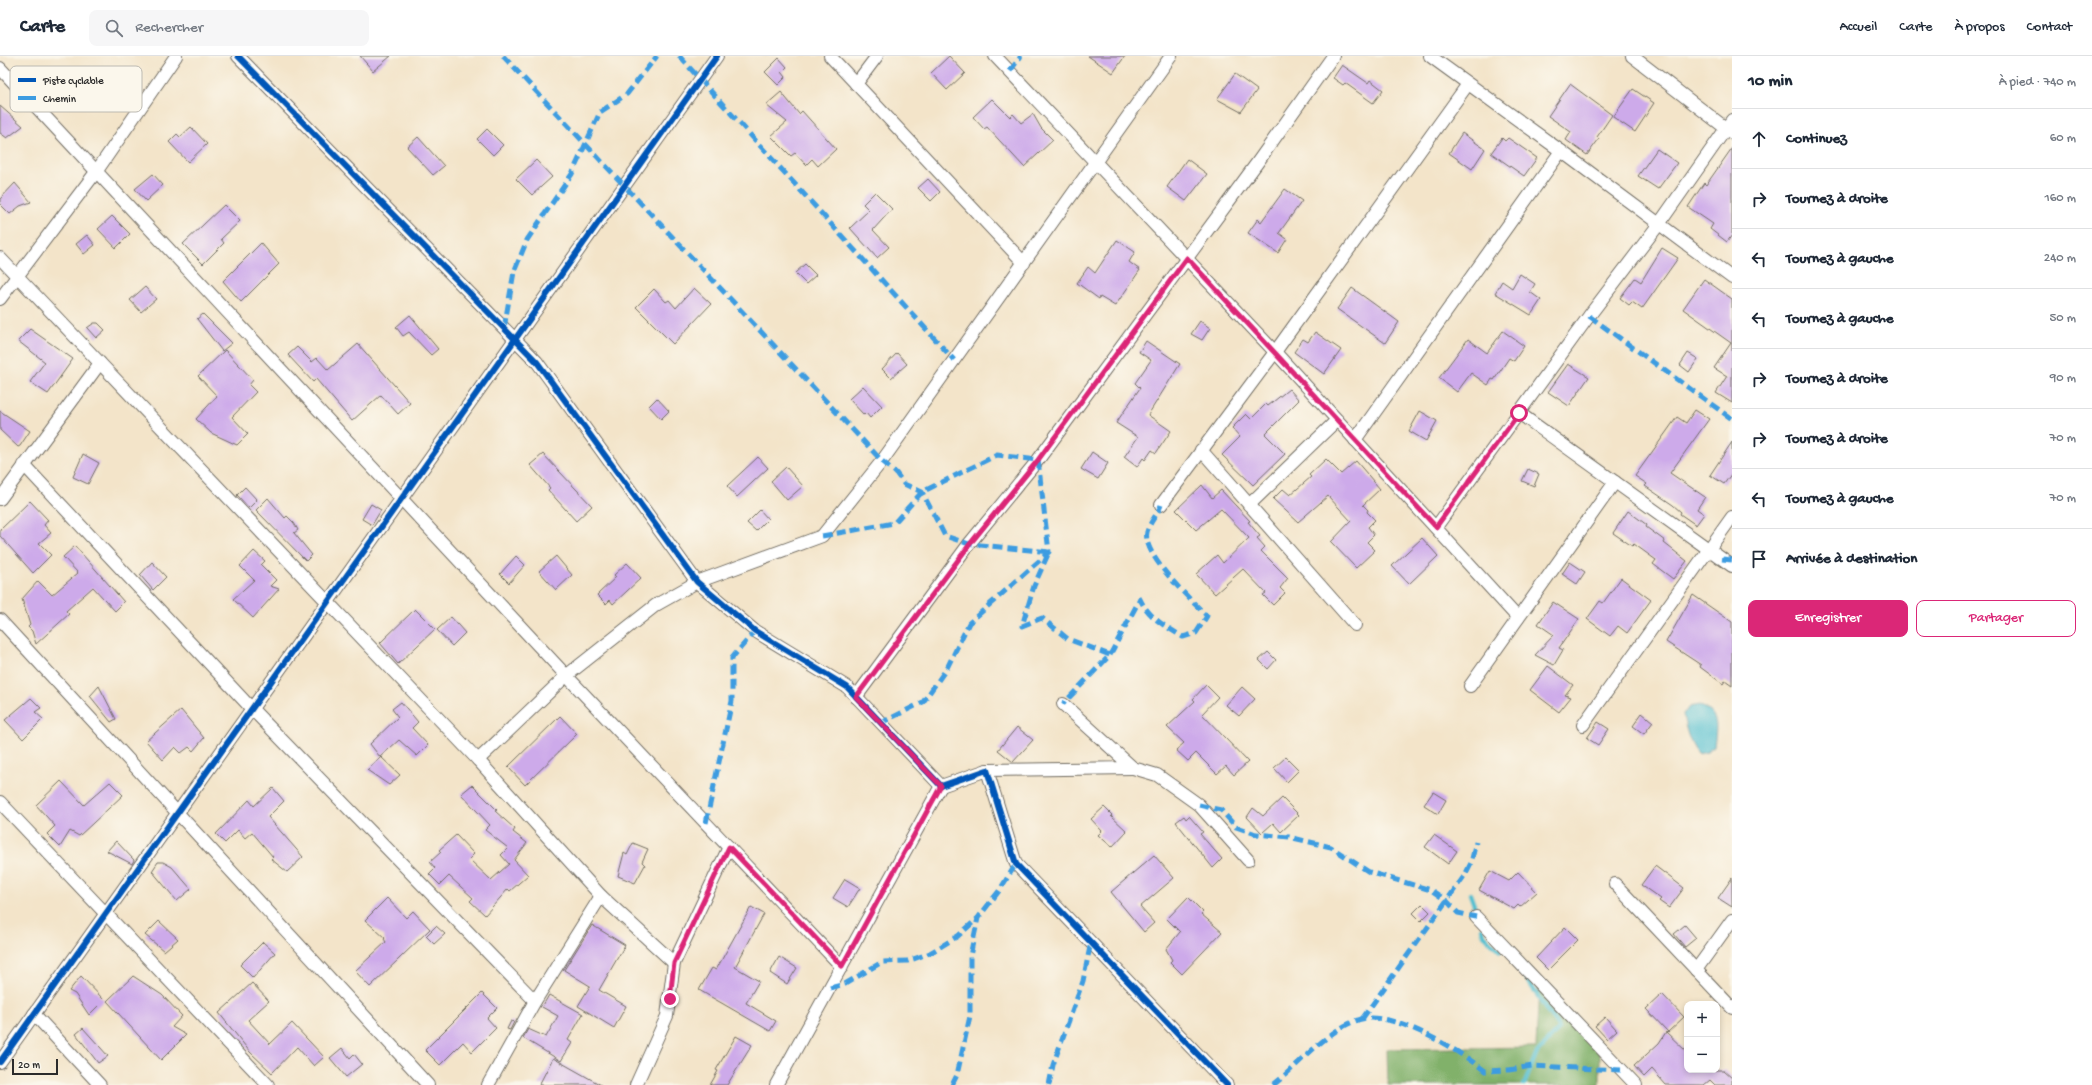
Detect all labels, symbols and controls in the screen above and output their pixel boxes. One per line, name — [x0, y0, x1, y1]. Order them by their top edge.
search box — [89, 10, 369, 46]
text: Carte — [20, 16, 65, 39]
icon: search — [103, 17, 125, 39]
text: Rechercher — [135, 19, 203, 37]
text: Accueil — [1840, 19, 1877, 36]
text: Carte — [1899, 19, 1933, 36]
text: À propos — [1955, 19, 2005, 36]
text: Contact — [2027, 19, 2072, 36]
legend — [10, 66, 142, 112]
text: 10 min — [1748, 72, 1792, 92]
text: À pied · 740 m — [1999, 75, 2076, 90]
text: Piste cyclable — [42, 76, 104, 88]
text: Chemin — [43, 94, 77, 106]
icon: ahead — [1748, 128, 1770, 150]
text: Continuez — [1786, 130, 1847, 148]
text: 60 m — [2050, 131, 2076, 146]
icon: right — [1748, 188, 1770, 210]
text: Tournez à droite — [1786, 190, 1888, 208]
text: 160 m — [2044, 191, 2076, 206]
icon: left — [1748, 248, 1770, 270]
text: Tournez à gauche — [1786, 250, 1894, 268]
text: 240 m — [2044, 251, 2076, 266]
icon: left — [1748, 308, 1770, 330]
text: Tournez à gauche — [1786, 310, 1894, 328]
text: 50 m — [2049, 311, 2076, 326]
icon: right — [1748, 368, 1770, 390]
text: Tournez à droite — [1786, 370, 1888, 388]
text: 90 m — [2050, 371, 2076, 386]
route start — [1510, 404, 1528, 422]
icon: right — [1748, 428, 1770, 450]
text: Tournez à droite — [1786, 430, 1888, 448]
text: 70 m — [2050, 431, 2076, 446]
icon: left — [1748, 488, 1770, 510]
text: Tournez à gauche — [1786, 490, 1894, 508]
text: 70 m — [2050, 491, 2076, 506]
icon: arrive — [1748, 548, 1770, 570]
text: Arrivée à destination — [1786, 550, 1917, 568]
button: Enregistrer — [1748, 600, 1908, 637]
button: Partager — [1916, 600, 2076, 637]
route end — [661, 990, 679, 1008]
map controls — [1684, 1001, 1720, 1073]
button: + — [1684, 1001, 1720, 1037]
button: − — [1684, 1037, 1720, 1073]
scale bar — [12, 1057, 58, 1076]
text: 20 m — [18, 1060, 40, 1072]

